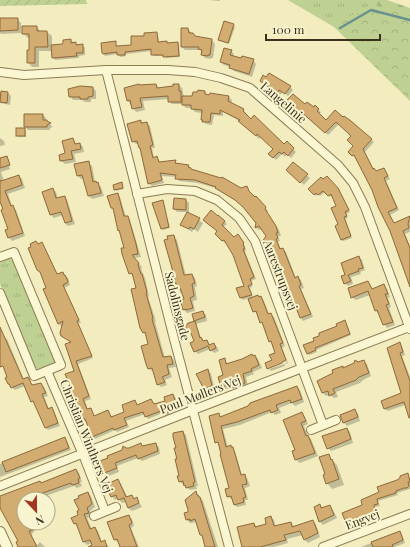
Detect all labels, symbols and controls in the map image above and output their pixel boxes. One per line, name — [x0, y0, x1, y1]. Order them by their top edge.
scale bar — [266, 16, 380, 42]
text: 100 m — [272, 21, 305, 37]
street label: Langelinie — [258, 78, 310, 126]
street label: Aarestrupsvej — [260, 237, 302, 312]
street label: Sadolinsgade — [162, 270, 194, 342]
street label: Poul Møllers Vej — [157, 371, 243, 417]
street label: Christian Winthers Vej — [57, 377, 117, 495]
north arrow — [16, 491, 56, 531]
street label: Engvej — [343, 505, 381, 533]
text: N — [33, 512, 46, 529]

